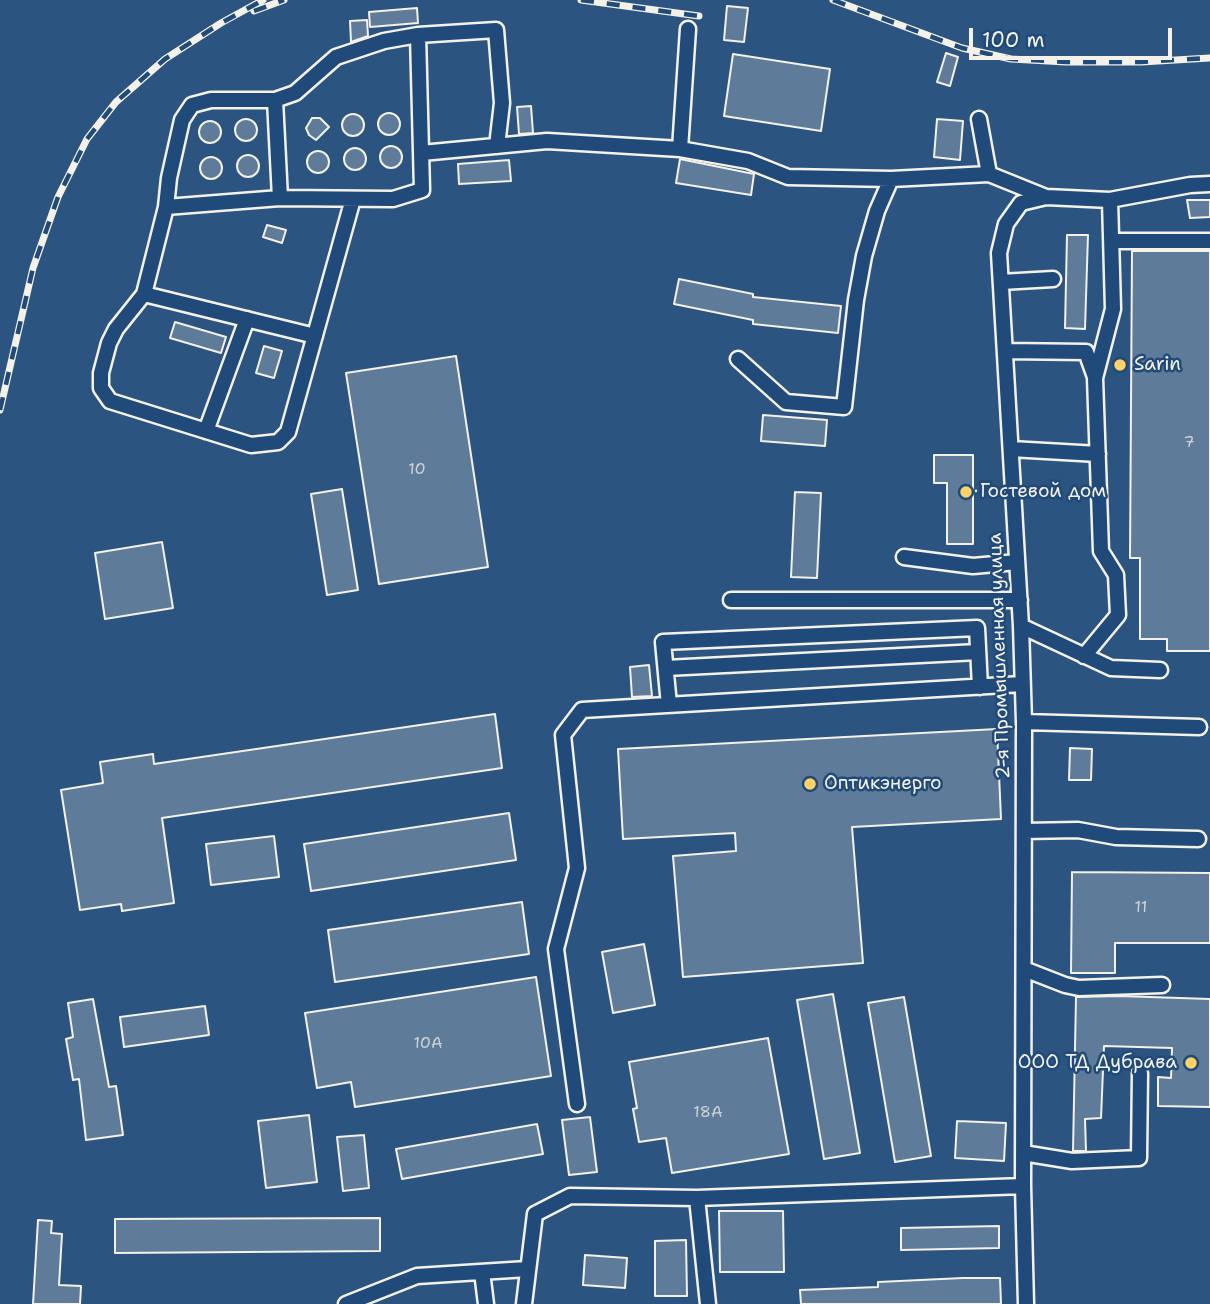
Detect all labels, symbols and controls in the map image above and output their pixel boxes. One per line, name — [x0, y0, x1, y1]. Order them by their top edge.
scale bar — [972, 14, 1175, 58]
text: 100 m — [982, 26, 1045, 54]
place label: Sarin — [1134, 354, 1181, 376]
marker: Sarin — [1112, 357, 1128, 373]
house number: 7 — [1183, 433, 1195, 453]
house number: 10 — [408, 460, 426, 480]
place label: Гостевой дом — [980, 481, 1106, 503]
marker: Гостевой дом — [958, 484, 974, 500]
street label: 2-я Промышленная улица — [984, 532, 1016, 780]
place label: Оптикэнерго — [824, 773, 942, 795]
marker: Оптикэнерго — [802, 776, 818, 792]
house number: 11 — [1135, 898, 1147, 918]
house number: 10А — [413, 1034, 443, 1054]
place label: ООО ТД Дубрава — [1018, 1052, 1177, 1074]
marker: ООО ТД Дубрава — [1183, 1055, 1199, 1071]
house number: 18А — [693, 1103, 723, 1123]

